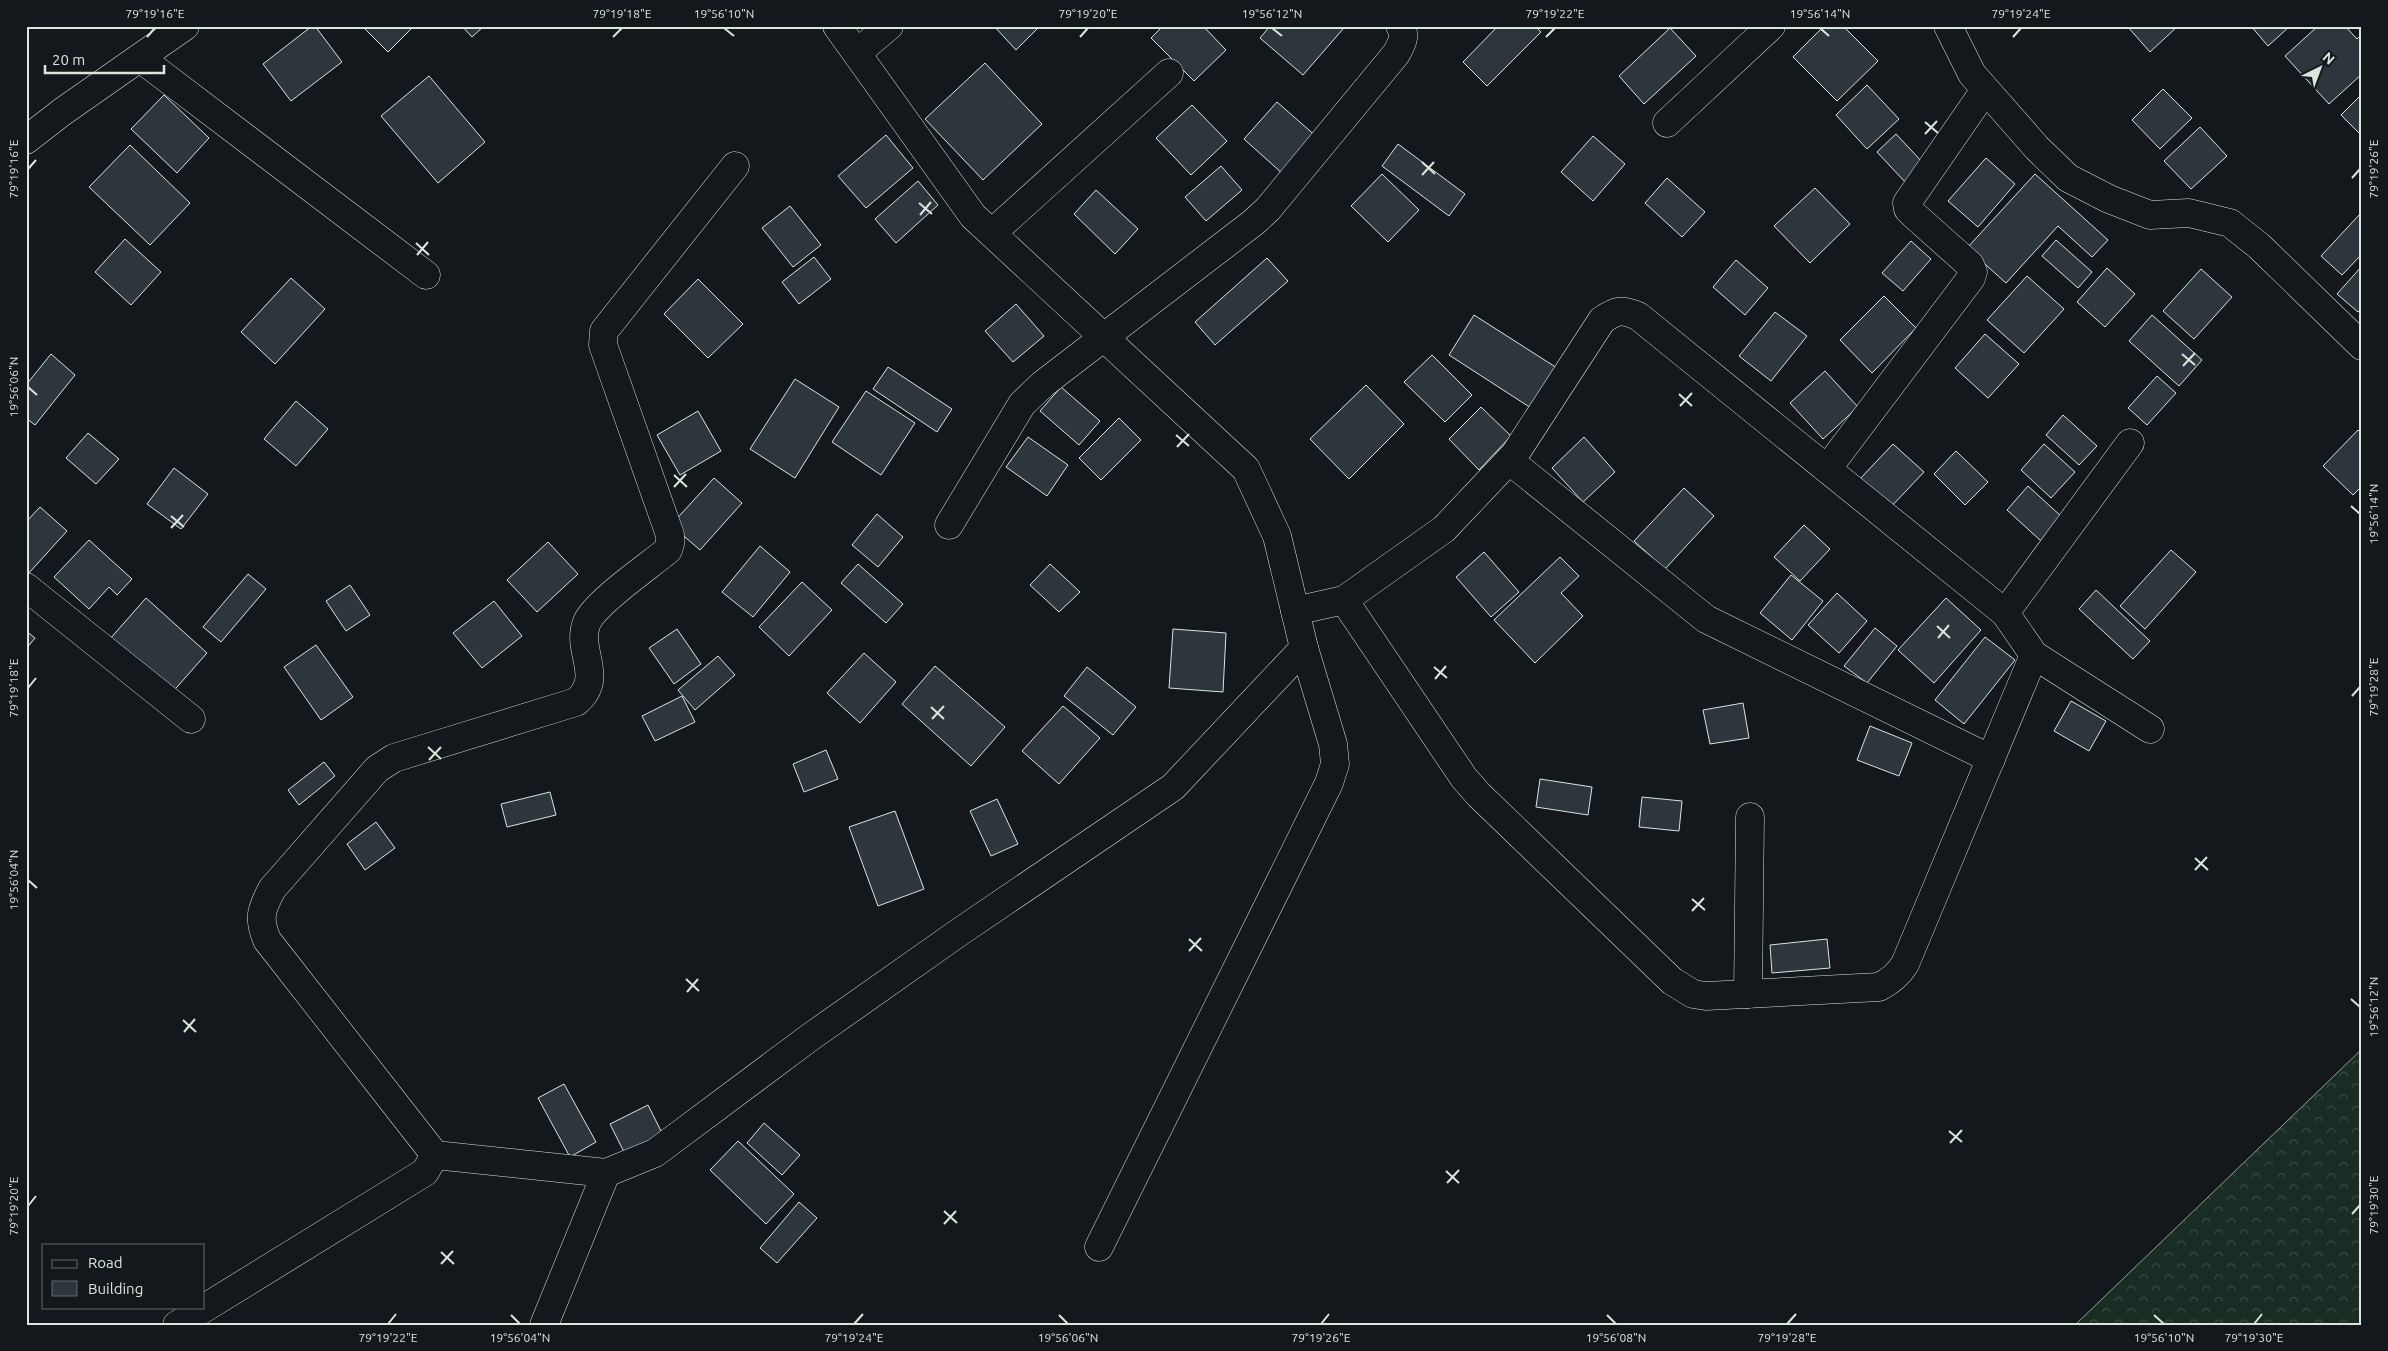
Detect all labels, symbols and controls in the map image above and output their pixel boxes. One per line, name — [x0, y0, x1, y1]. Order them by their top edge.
text: 79°19'16"E — [126, 7, 185, 20]
text: 79°19'18"E — [593, 7, 652, 20]
text: 19°56'10"N — [694, 7, 754, 20]
text: 79°19'20"E — [1059, 7, 1118, 20]
text: 19°56'12"N — [1242, 7, 1302, 20]
text: 79°19'22"E — [1526, 7, 1585, 20]
text: 19°56'14"N — [1790, 7, 1850, 20]
text: 79°19'24"E — [1992, 7, 2051, 20]
scale bar — [45, 42, 164, 74]
north arrow — [2296, 42, 2346, 92]
text: N — [2319, 49, 2338, 68]
text: 20 m — [52, 51, 85, 68]
text: 79°19'16"E — [7, 139, 20, 198]
text: 79°19'26"E — [2367, 139, 2380, 198]
text: 19°56'06"N — [7, 357, 20, 417]
text: 19°56'14"N — [2367, 484, 2380, 544]
text: 79°19'28"E — [2367, 657, 2380, 716]
text: 79°19'18"E — [7, 658, 20, 717]
text: 19°56'04"N — [7, 850, 20, 910]
text: 19°56'12"N — [2367, 977, 2380, 1037]
text: 79°19'30"E — [2367, 1175, 2380, 1234]
text: 79°19'20"E — [7, 1176, 20, 1235]
legend — [42, 1244, 205, 1308]
text: Road — [88, 1254, 123, 1271]
text: Building — [88, 1280, 143, 1297]
text: 79°19'22"E — [359, 1331, 418, 1344]
text: 19°56'04"N — [490, 1331, 550, 1344]
text: 79°19'24"E — [825, 1331, 884, 1344]
text: 19°56'06"N — [1038, 1331, 1098, 1344]
text: 79°19'26"E — [1292, 1331, 1351, 1344]
text: 19°56'08"N — [1586, 1331, 1646, 1344]
text: 79°19'28"E — [1758, 1331, 1817, 1344]
text: 19°56'10"N — [2134, 1331, 2194, 1344]
text: 79°19'30"E — [2225, 1331, 2284, 1344]

